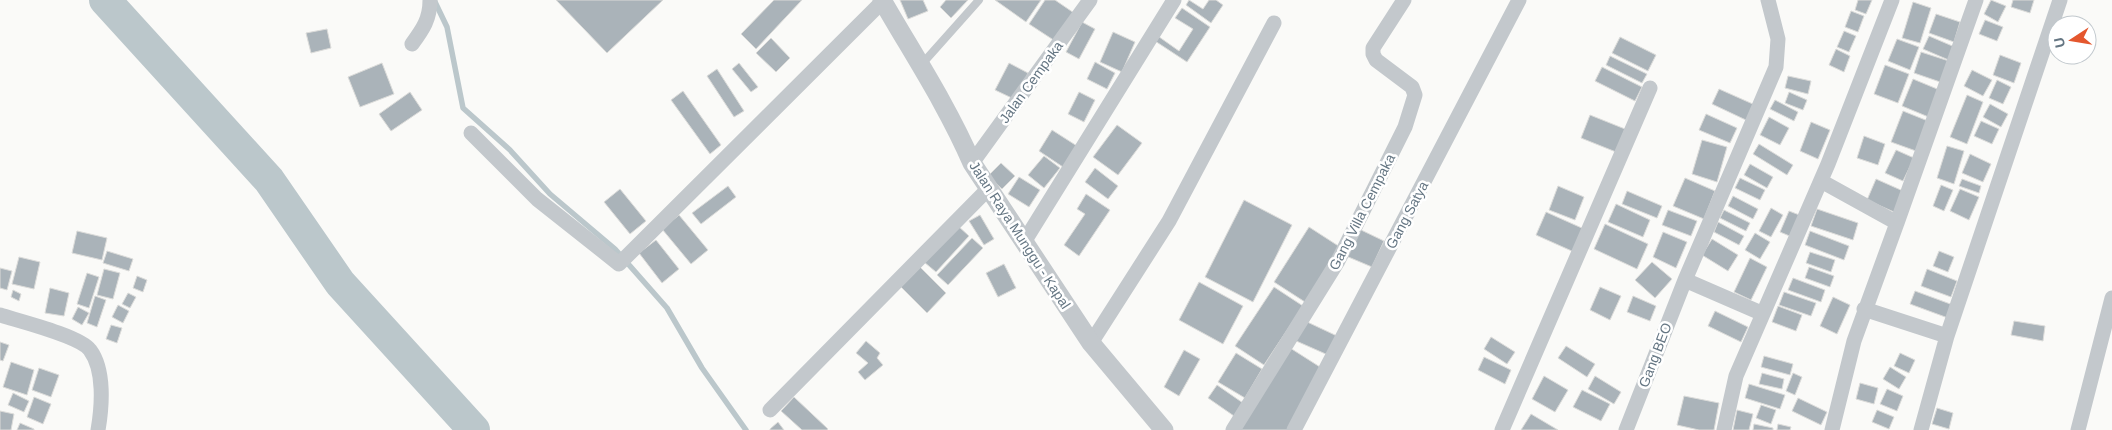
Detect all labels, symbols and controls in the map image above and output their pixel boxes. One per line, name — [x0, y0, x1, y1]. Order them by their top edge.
north arrow — [2047, 15, 2097, 65]
text: U — [2050, 36, 2068, 49]
street label: Jalan Cempaka — [996, 38, 1066, 126]
street label: Gang Villa Cempaka — [1326, 151, 1398, 273]
street label: Jalan Raya Munggu - Kapal — [966, 158, 1074, 312]
street label: Gang Satya — [1383, 178, 1432, 251]
street label: Gang BEO — [1635, 320, 1675, 389]

